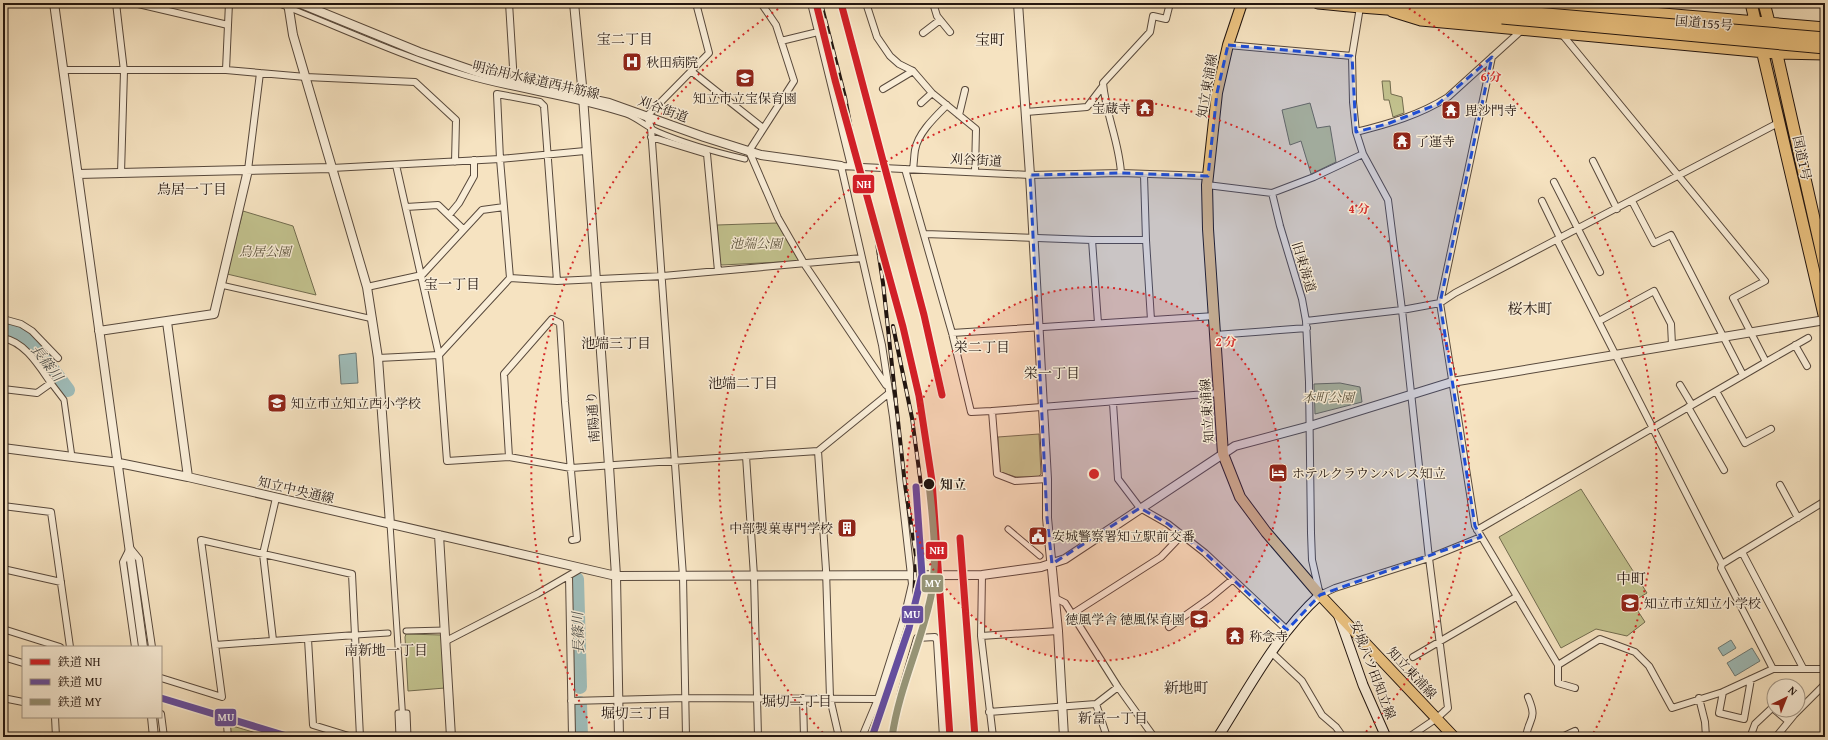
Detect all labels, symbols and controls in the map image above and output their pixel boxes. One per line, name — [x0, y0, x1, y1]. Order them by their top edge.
street label: 国道155号 — [1674, 11, 1734, 35]
district label: 宝二丁目 — [597, 29, 653, 49]
district label: 宝町 — [975, 29, 1005, 50]
hospital icon: 秋田病院 — [621, 51, 643, 73]
street label: 知立東浦線 — [1192, 52, 1222, 120]
place label: 秋田病院 — [646, 53, 698, 72]
street label: 明治用水緑道西井筋線 — [471, 56, 601, 104]
school or university icon: 知立市立宝保育園 — [734, 67, 756, 89]
text: 6 分 — [1481, 68, 1501, 85]
place label: 知立市立宝保育園 — [693, 89, 797, 108]
street label: 刈谷街道 — [635, 91, 691, 127]
temple icon: 宝蔵寺 — [1134, 97, 1156, 119]
place label: 宝蔵寺 — [1092, 99, 1131, 118]
temple icon: 毘沙門寺 — [1440, 99, 1462, 121]
place label: 毘沙門寺 — [1465, 101, 1517, 120]
temple icon: 了運寺 — [1391, 130, 1413, 152]
place label: 了運寺 — [1416, 132, 1455, 151]
street label: 国道1号 — [1788, 134, 1816, 182]
street label: 刈谷街道 — [950, 149, 1002, 171]
line badge: NH — [852, 174, 875, 194]
text: NH — [857, 176, 872, 192]
district label: 鳥居一丁目 — [157, 179, 227, 199]
text: 4 分 — [1349, 200, 1369, 217]
park label: 池端公園 — [730, 234, 784, 253]
street label: 旧東海道 — [1287, 239, 1321, 295]
park label: 鳥居公園 — [239, 242, 293, 261]
district label: 宝一丁目 — [424, 274, 480, 294]
district label: 桜木町 — [1507, 298, 1553, 319]
district label: 池端三丁目 — [581, 333, 651, 353]
text: 2 分 — [1216, 333, 1236, 350]
district label: 栄二丁目 — [954, 337, 1010, 357]
water label: 長篠川 — [26, 340, 69, 387]
district label: 栄一丁目 — [1024, 363, 1080, 383]
district label: 池端二丁目 — [708, 373, 778, 393]
street label: 知立東浦線 — [1195, 378, 1219, 444]
park label: 本町公園 — [1302, 388, 1356, 407]
street label: 南陽通り — [582, 390, 604, 444]
school or university icon: 知立市立知立西小学校 — [266, 392, 288, 414]
place label: 知立市立知立西小学校 — [291, 394, 421, 413]
hotel icon: ホテルクラウンパレス知立 — [1267, 462, 1289, 484]
place label: ホテルクラウンパレス知立 — [1292, 464, 1446, 483]
centre of rings — [1087, 467, 1101, 481]
street label: 知立中央通線 — [256, 472, 336, 508]
place label: 知立 — [940, 475, 966, 494]
marker: 知立 — [922, 477, 936, 491]
building icon: 中部製菓専門学校 — [836, 517, 858, 539]
place label: 中部製菓専門学校 — [729, 519, 833, 538]
public building icon: 安城警察署知立駅前交番 — [1027, 525, 1049, 547]
place label: 安城警察署知立駅前交番 — [1052, 527, 1195, 546]
line badge: NH — [925, 541, 948, 560]
text: NH — [930, 542, 945, 558]
district label: 中町 — [1616, 568, 1646, 589]
line badge: MY — [921, 574, 944, 593]
text: MY — [925, 575, 941, 591]
school or university icon: 知立市立知立小学校 — [1619, 592, 1641, 614]
place label: 知立市立知立小学校 — [1644, 594, 1761, 613]
line badge: MU — [901, 605, 924, 624]
text: MU — [904, 606, 921, 622]
school or university icon: 徳風学舎 徳風保育園 — [1188, 608, 1210, 630]
water label: 長篠川 — [567, 610, 589, 654]
place label: 徳風学舎 徳風保育園 — [1065, 610, 1185, 629]
street label: 安城八ツ田知立線 — [1345, 618, 1401, 722]
temple icon: 称念寺 — [1224, 625, 1246, 647]
place label: 称念寺 — [1249, 627, 1288, 646]
district label: 南新地一丁目 — [344, 640, 428, 660]
street label: 知立東浦線 — [1383, 643, 1441, 703]
legend — [22, 646, 162, 718]
text: 鉄道 NH — [57, 653, 100, 670]
text: 鉄道 MU — [57, 673, 102, 690]
district label: 新地町 — [1163, 677, 1209, 698]
north arrow — [1766, 678, 1806, 718]
text: N — [1785, 682, 1801, 699]
district label: 堀切二丁目 — [762, 691, 832, 711]
text: 鉄道 MY — [57, 693, 102, 710]
district label: 堀切三丁目 — [601, 703, 671, 723]
line badge: MU — [214, 708, 237, 727]
district label: 新富一丁目 — [1078, 708, 1148, 728]
text: MU — [218, 709, 235, 725]

